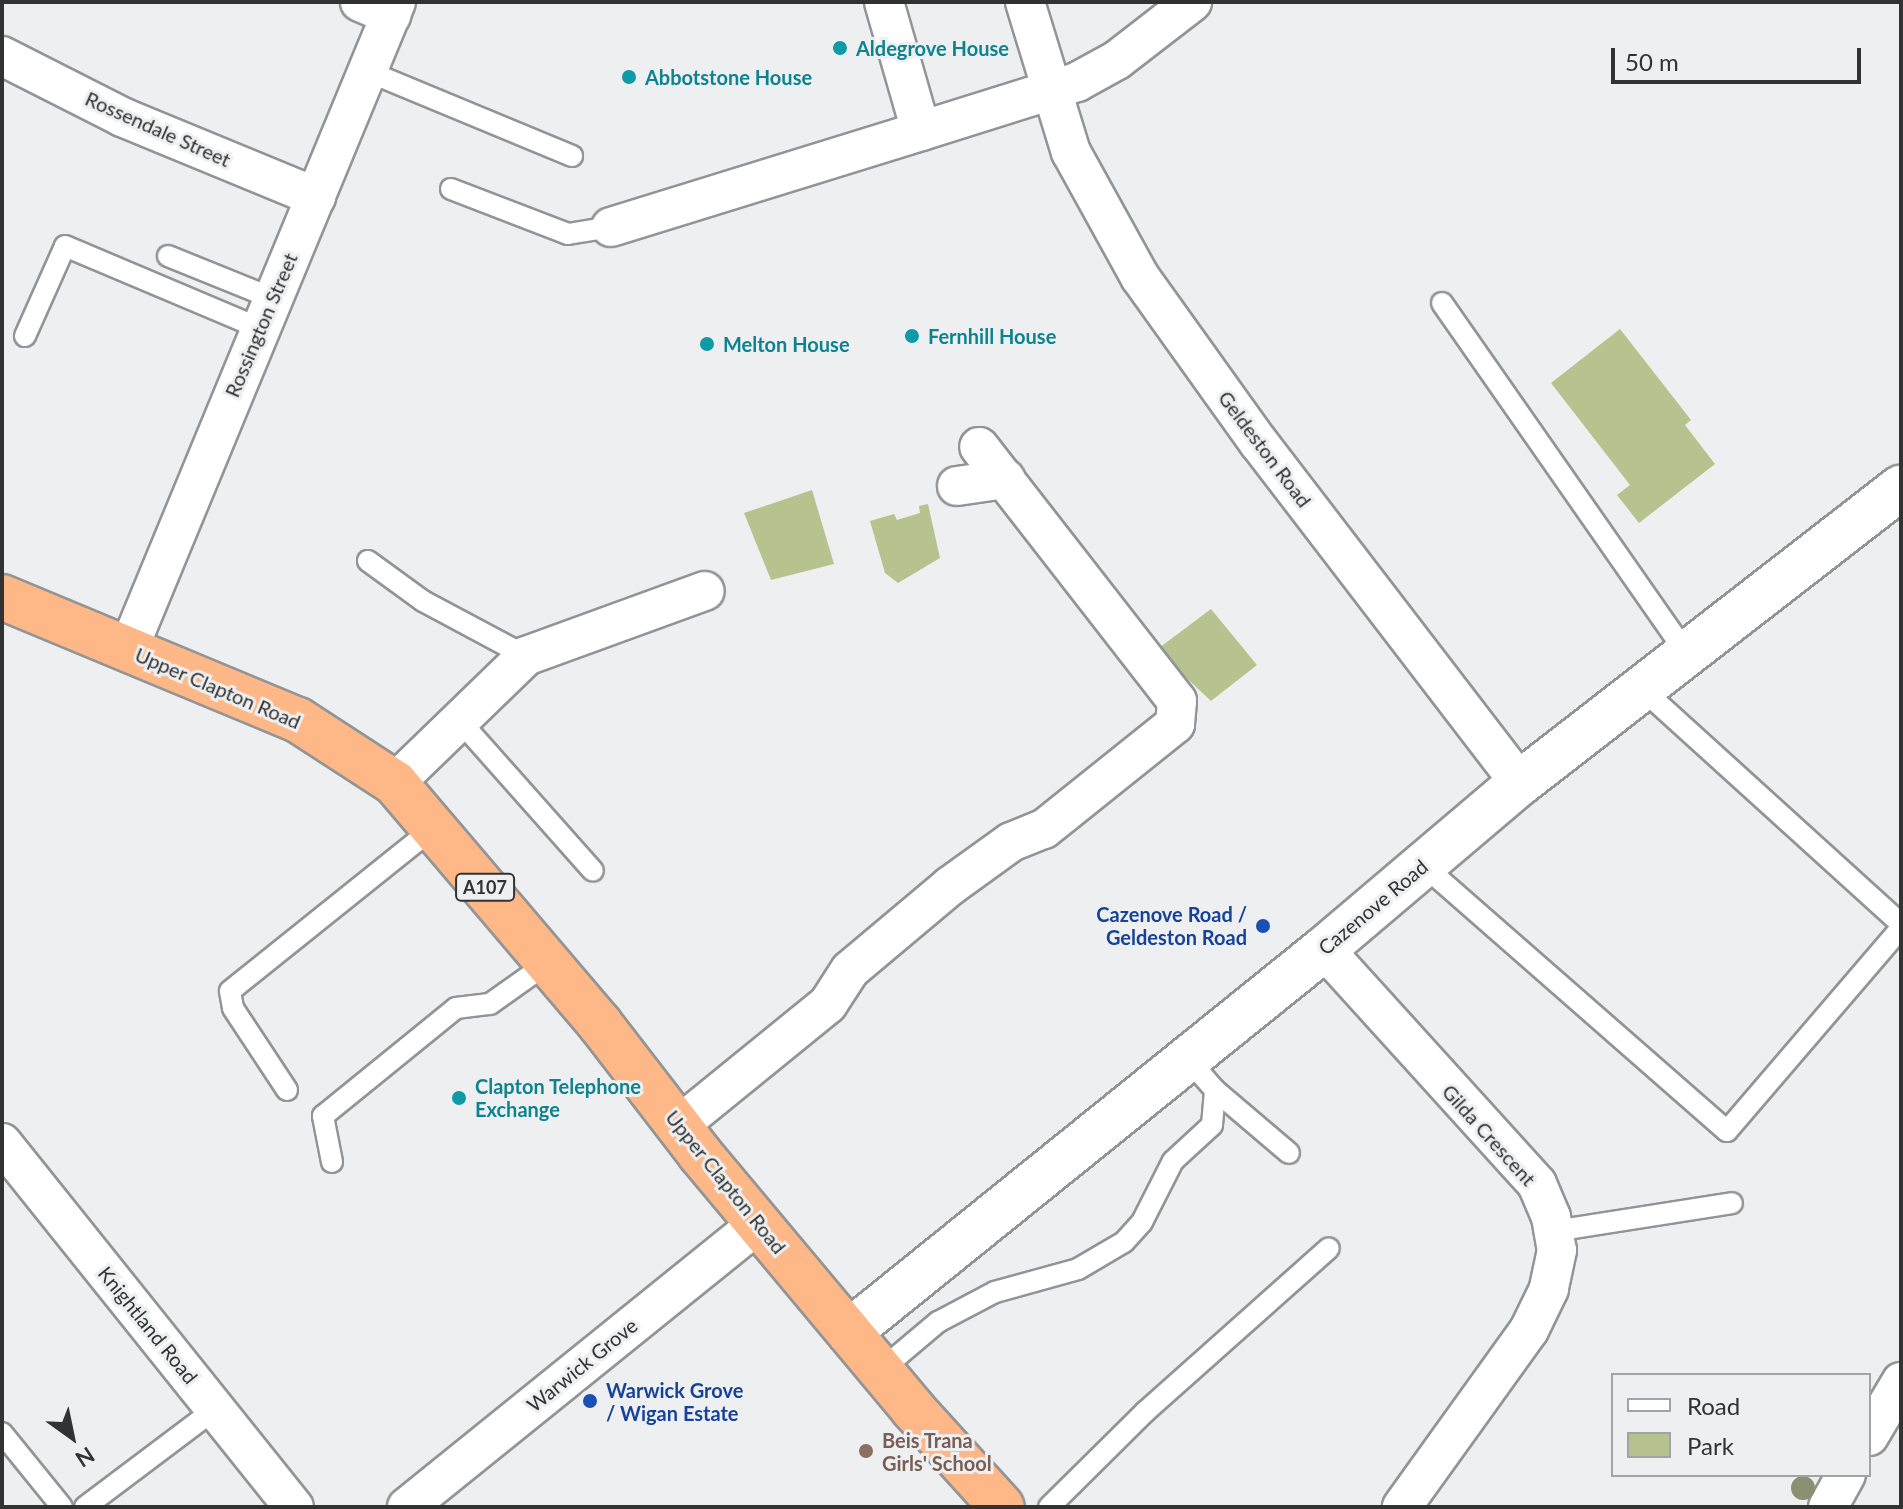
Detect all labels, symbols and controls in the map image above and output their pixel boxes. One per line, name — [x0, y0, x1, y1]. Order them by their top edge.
scale bar — [1615, 32, 1865, 82]
place label: Aldegrove House — [856, 36, 1009, 60]
marker: Aldegrove House — [831, 39, 849, 57]
text: 50 m — [1625, 47, 1679, 76]
place label: Abbotstone House — [645, 65, 812, 89]
marker: Abbotstone House — [620, 68, 638, 86]
street label: Rossendale Street — [82, 86, 234, 172]
street label: Rossington Street — [220, 249, 302, 401]
place label: Fernhill House — [928, 324, 1056, 348]
marker: Fernhill House — [903, 327, 921, 345]
place label: Melton House — [723, 332, 850, 356]
marker: Melton House — [698, 335, 716, 353]
street label: Geldeston Road — [1214, 386, 1316, 512]
street label: Upper Clapton Road — [131, 642, 305, 734]
street label: Cazenove Road — [1314, 854, 1432, 960]
road number: A107 — [455, 873, 515, 901]
place label: Cazenove Road / Geldeston Road — [1096, 902, 1247, 949]
marker: Cazenove Road / Geldeston Road — [1254, 917, 1272, 935]
place label: Clapton Telephone Exchange — [475, 1074, 642, 1121]
street label: Gilda Crescent — [1437, 1079, 1541, 1191]
marker: Clapton Telephone Exchange — [450, 1089, 468, 1107]
street label: Upper Clapton Road — [661, 1105, 791, 1259]
street label: Knightland Road — [93, 1261, 203, 1389]
street label: Warwick Grove — [522, 1313, 642, 1417]
legend — [1611, 1373, 1871, 1477]
place label: Warwick Grove / Wigan Estate — [606, 1378, 743, 1425]
text: Road — [1687, 1391, 1740, 1420]
marker: Warwick Grove / Wigan Estate — [581, 1392, 599, 1410]
north arrow — [32, 1397, 112, 1477]
place label: Beis Trana Girls' School — [882, 1428, 992, 1475]
text: Park — [1687, 1431, 1734, 1460]
text: N — [71, 1442, 100, 1473]
marker: Beis Trana Girls' School — [857, 1442, 875, 1460]

